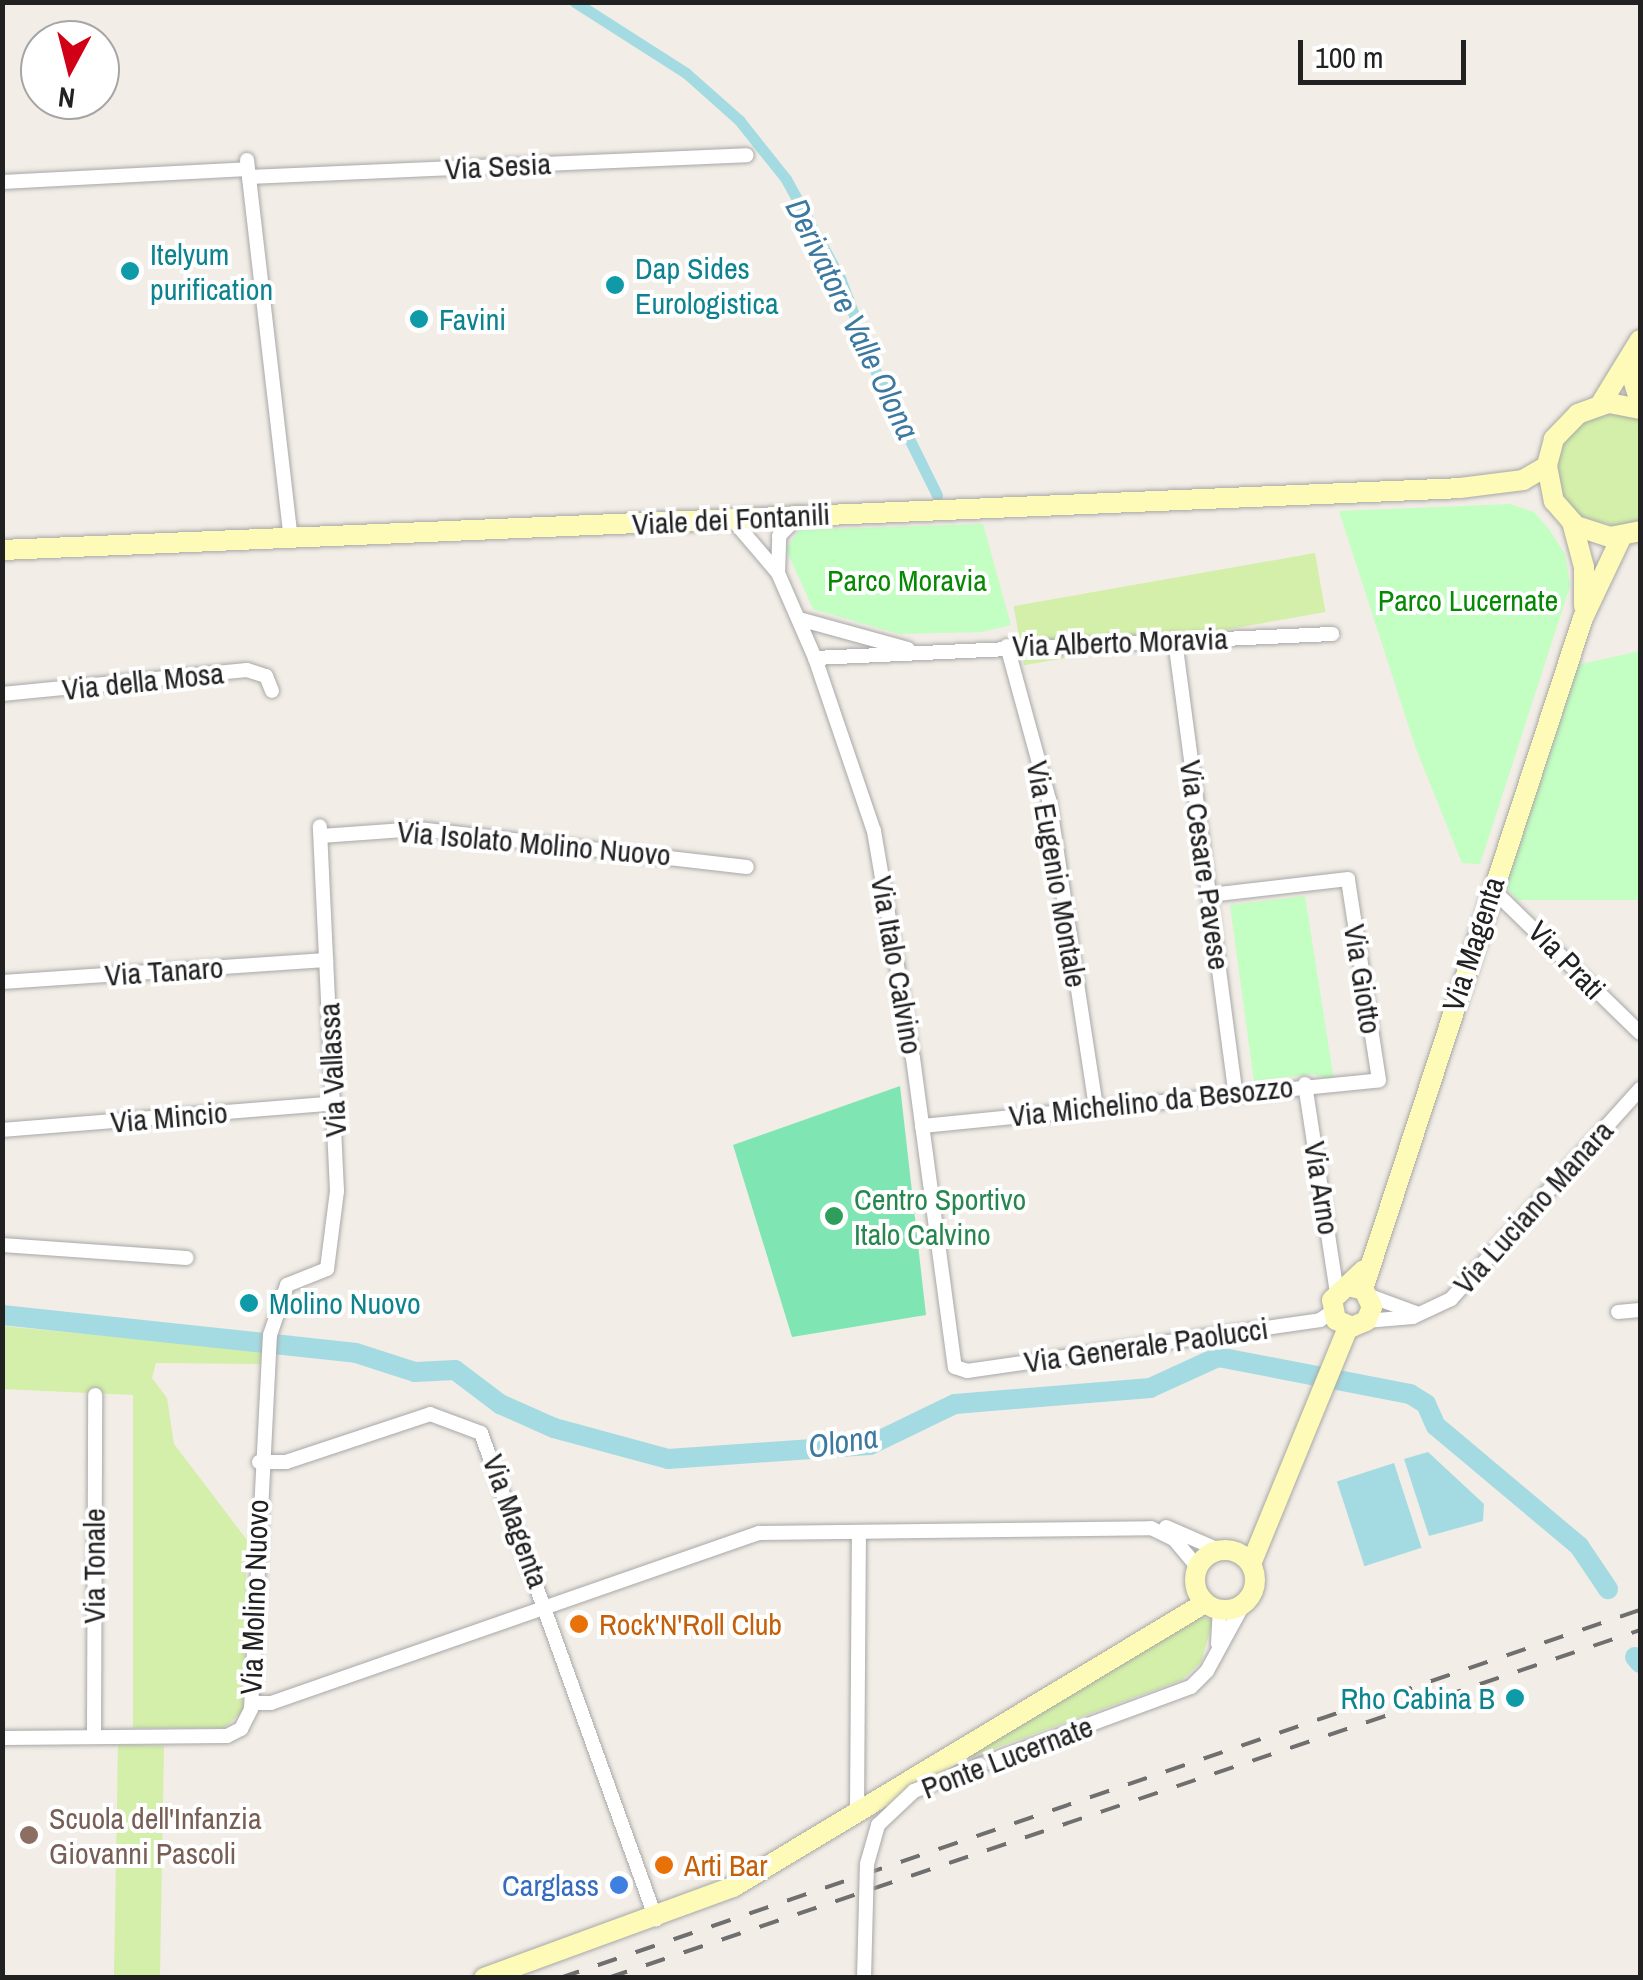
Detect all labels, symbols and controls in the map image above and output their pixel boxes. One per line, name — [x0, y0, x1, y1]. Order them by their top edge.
north arrow — [20, 20, 120, 120]
scale bar — [1303, 20, 1470, 82]
text: 100 m — [1315, 37, 1383, 77]
text: N — [56, 78, 77, 118]
street label: Via Sesia — [444, 145, 552, 187]
water label: Derivatore Valle Olona — [777, 192, 927, 446]
place label: Itelyum purification — [150, 236, 273, 306]
place label: Dap Sides Eurologistica — [635, 250, 779, 320]
marker: Itelyum purification — [119, 260, 141, 282]
marker: Dap Sides Eurologistica — [604, 274, 626, 296]
place label: Favini — [439, 301, 506, 337]
marker: Favini — [408, 308, 430, 330]
street label: Viale dei Fontanili — [631, 496, 831, 542]
park label: Parco Moravia — [827, 562, 987, 598]
park label: Parco Lucernate — [1378, 582, 1558, 618]
street label: Via Alberto Moravia — [1011, 620, 1229, 664]
street label: Via della Mosa — [60, 655, 226, 707]
street label: Via Eugenio Montale — [1019, 758, 1095, 990]
street label: Via Cesare Pavese — [1172, 758, 1238, 972]
street label: Via Isolato Molino Nuovo — [396, 813, 672, 873]
street label: Via Magenta — [1434, 872, 1512, 1016]
street label: Via Italo Calvino — [864, 873, 930, 1057]
street label: Via Prati — [1521, 913, 1613, 1007]
street label: Via Giotto — [1337, 922, 1389, 1036]
street label: Via Tanaro — [103, 949, 225, 993]
street label: Via Vallassa — [311, 1002, 353, 1138]
street label: Via Michelino da Besozzo — [1007, 1068, 1295, 1134]
street label: Via Mincio — [109, 1094, 229, 1140]
street label: Via Luciano Manara — [1446, 1113, 1620, 1301]
street label: Via Arno — [1297, 1138, 1347, 1238]
place label: Centro Sportivo Italo Calvino — [854, 1181, 1026, 1252]
marker: Centro Sportivo Italo Calvino — [823, 1205, 845, 1227]
place label: Molino Nuovo — [269, 1285, 421, 1321]
marker: Molino Nuovo — [238, 1292, 260, 1314]
street label: Via Generale Paolucci — [1022, 1310, 1270, 1380]
water label: Olona — [805, 1418, 881, 1466]
street label: Via Magenta — [475, 1449, 557, 1593]
street label: Via Molino Nuovo — [233, 1499, 275, 1695]
street label: Via Tonale — [76, 1508, 112, 1624]
place label: Rock'N'Roll Club — [599, 1606, 782, 1642]
marker: Rock'N'Roll Club — [568, 1613, 590, 1635]
place label: Rho Cabina B — [1340, 1680, 1495, 1716]
marker: Rho Cabina B — [1504, 1687, 1526, 1709]
street label: Ponte Lucernate — [916, 1708, 1098, 1806]
place label: Scuola dell'Infanzia Giovanni Pascoli — [49, 1800, 262, 1870]
marker: Scuola dell'Infanzia Giovanni Pascoli — [18, 1824, 40, 1846]
place label: Arti Bar — [684, 1847, 767, 1883]
marker: Arti Bar — [653, 1854, 675, 1876]
place label: Carglass — [502, 1867, 599, 1903]
marker: Carglass — [608, 1874, 630, 1896]

